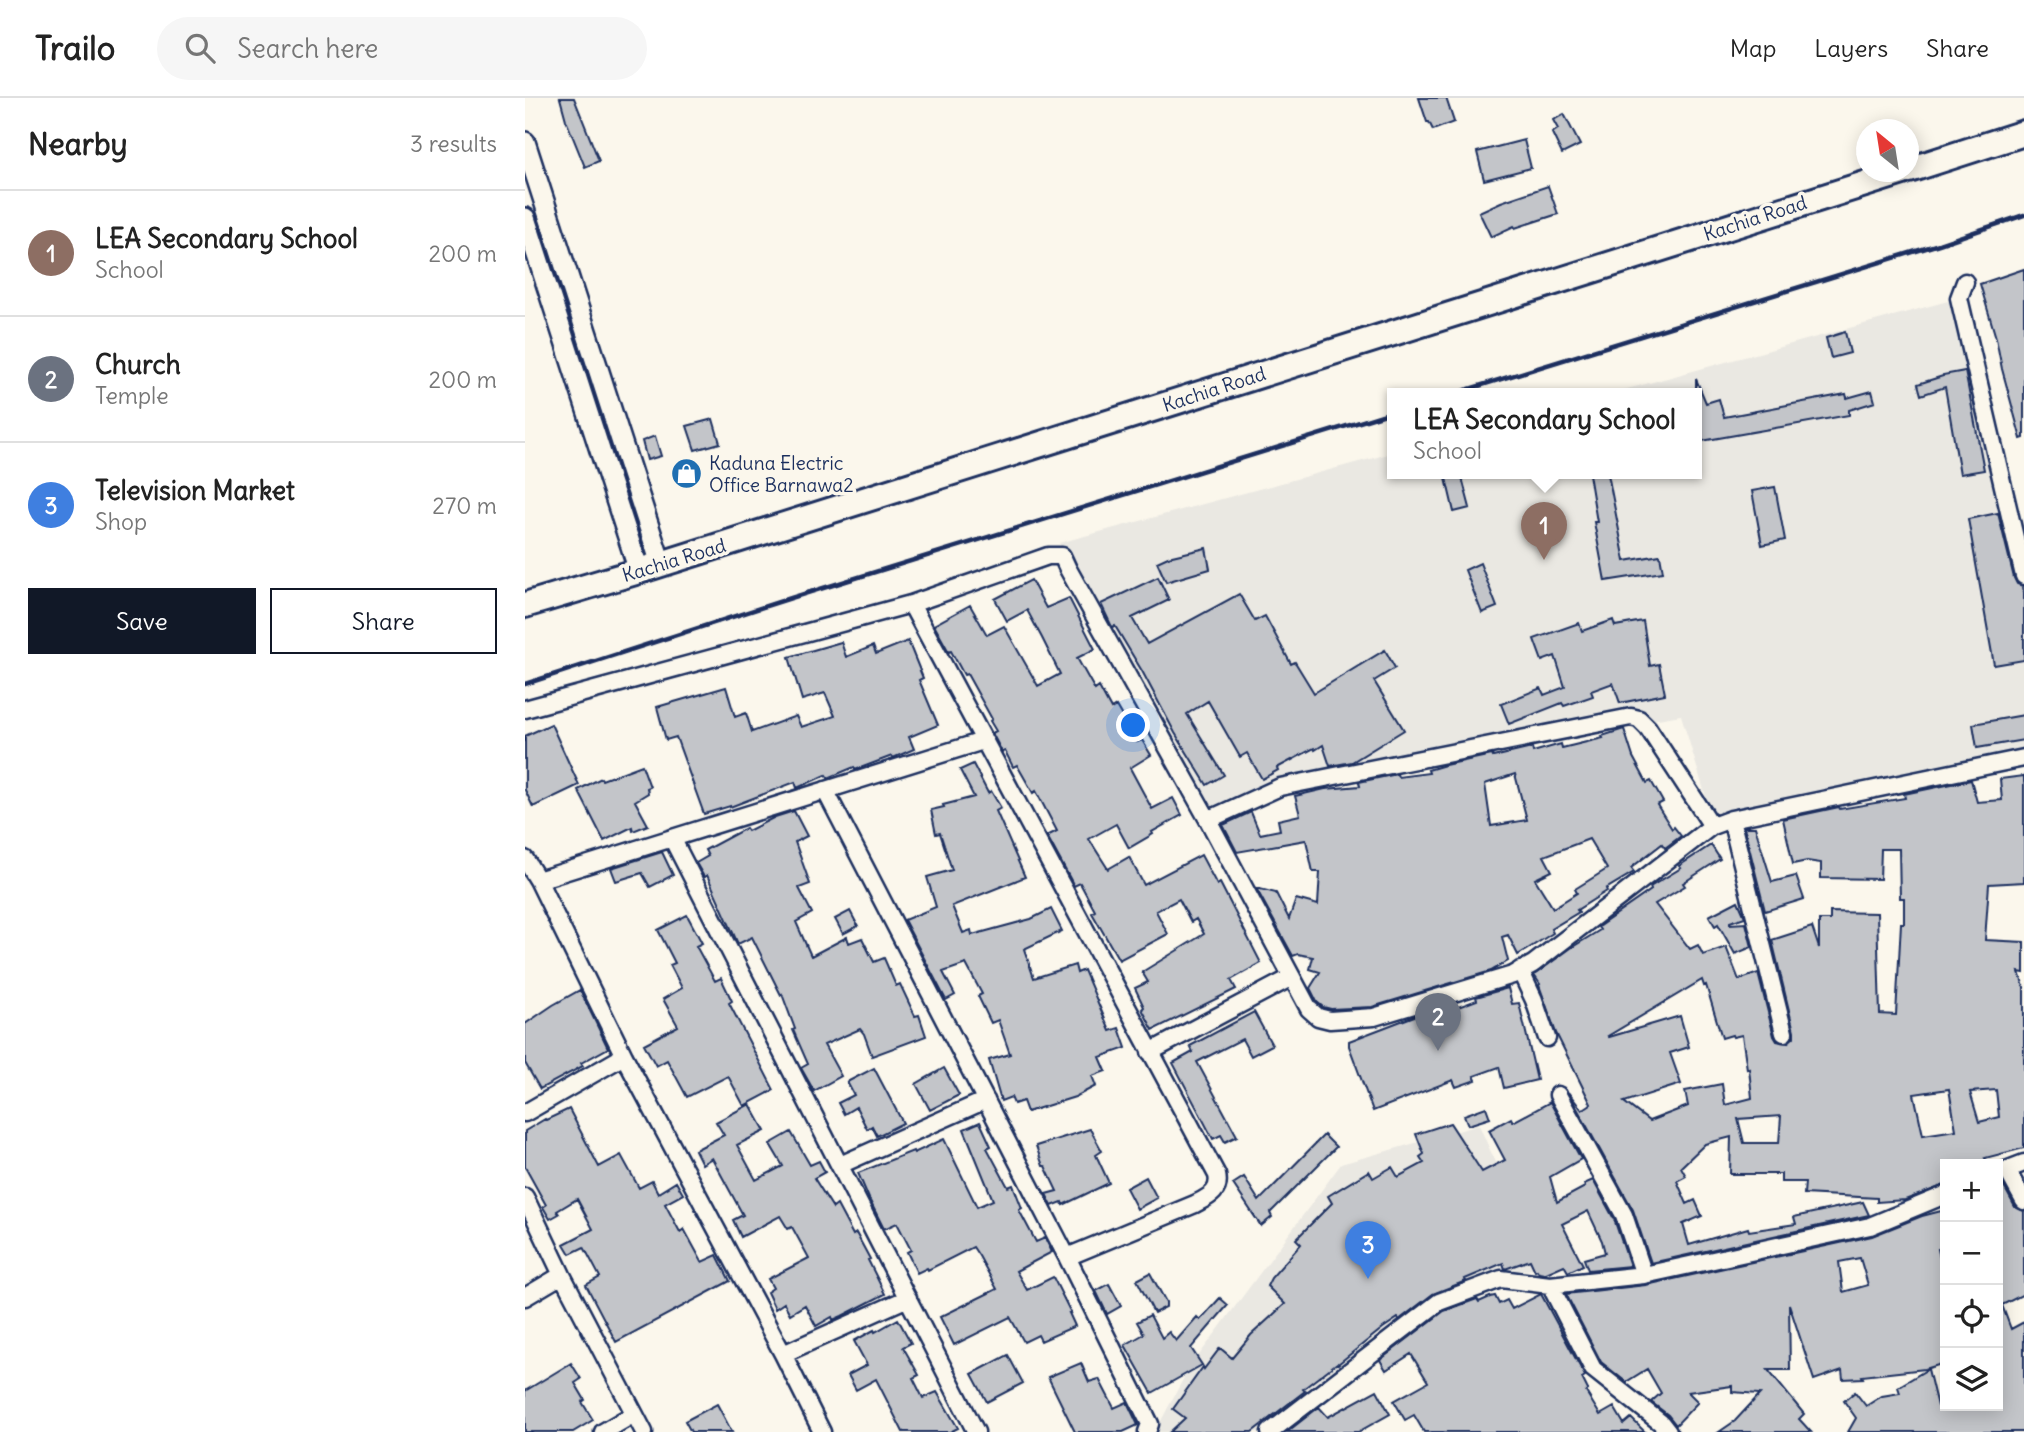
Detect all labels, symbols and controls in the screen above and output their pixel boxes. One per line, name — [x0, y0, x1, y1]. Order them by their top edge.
search box — [157, 17, 647, 80]
text: Trailo — [35, 27, 115, 69]
icon: search — [181, 29, 219, 67]
text: Search here — [237, 32, 378, 65]
text: Map — [1730, 33, 1776, 63]
text: Layers — [1814, 33, 1888, 63]
text: Share — [1926, 33, 1989, 63]
north arrow — [1856, 119, 1919, 182]
text: Nearby — [28, 125, 128, 163]
text: 3 results — [410, 129, 497, 158]
street label: Kachia Road — [1700, 190, 1810, 246]
text: LEA Secondary School — [95, 222, 358, 255]
text: 1 — [46, 239, 56, 268]
text: 200 m — [428, 239, 497, 268]
text: School — [95, 255, 164, 284]
text: Church — [95, 348, 181, 381]
street label: Kachia Road — [1159, 361, 1269, 417]
text: 2 — [45, 365, 57, 394]
text: 200 m — [428, 365, 497, 394]
text: Temple — [95, 381, 169, 410]
popup — [1387, 388, 1702, 479]
text: LEA Secondary School — [1413, 403, 1676, 436]
text: School — [1413, 436, 1482, 465]
place label: Kaduna Electric Office Barnawa2 — [709, 451, 854, 497]
shop icon: Kaduna Electric Office Barnawa2 — [669, 457, 703, 491]
text: Television Market — [95, 474, 295, 507]
text: 3 — [44, 491, 58, 520]
text: 270 m — [432, 491, 497, 520]
pin: 1 — [1521, 502, 1567, 560]
text: Shop — [95, 507, 147, 536]
street label: Kachia Road — [619, 533, 729, 587]
button: Save — [28, 588, 256, 654]
button: Share — [270, 588, 497, 654]
your location — [1116, 708, 1150, 742]
pin: 2 — [1415, 993, 1461, 1051]
map controls — [1940, 1159, 2003, 1411]
button: + — [1940, 1159, 2003, 1222]
pin: 3 — [1345, 1221, 1391, 1279]
button: − — [1940, 1222, 2003, 1285]
button: locate — [1940, 1285, 2003, 1348]
button: layers — [1940, 1348, 2003, 1411]

